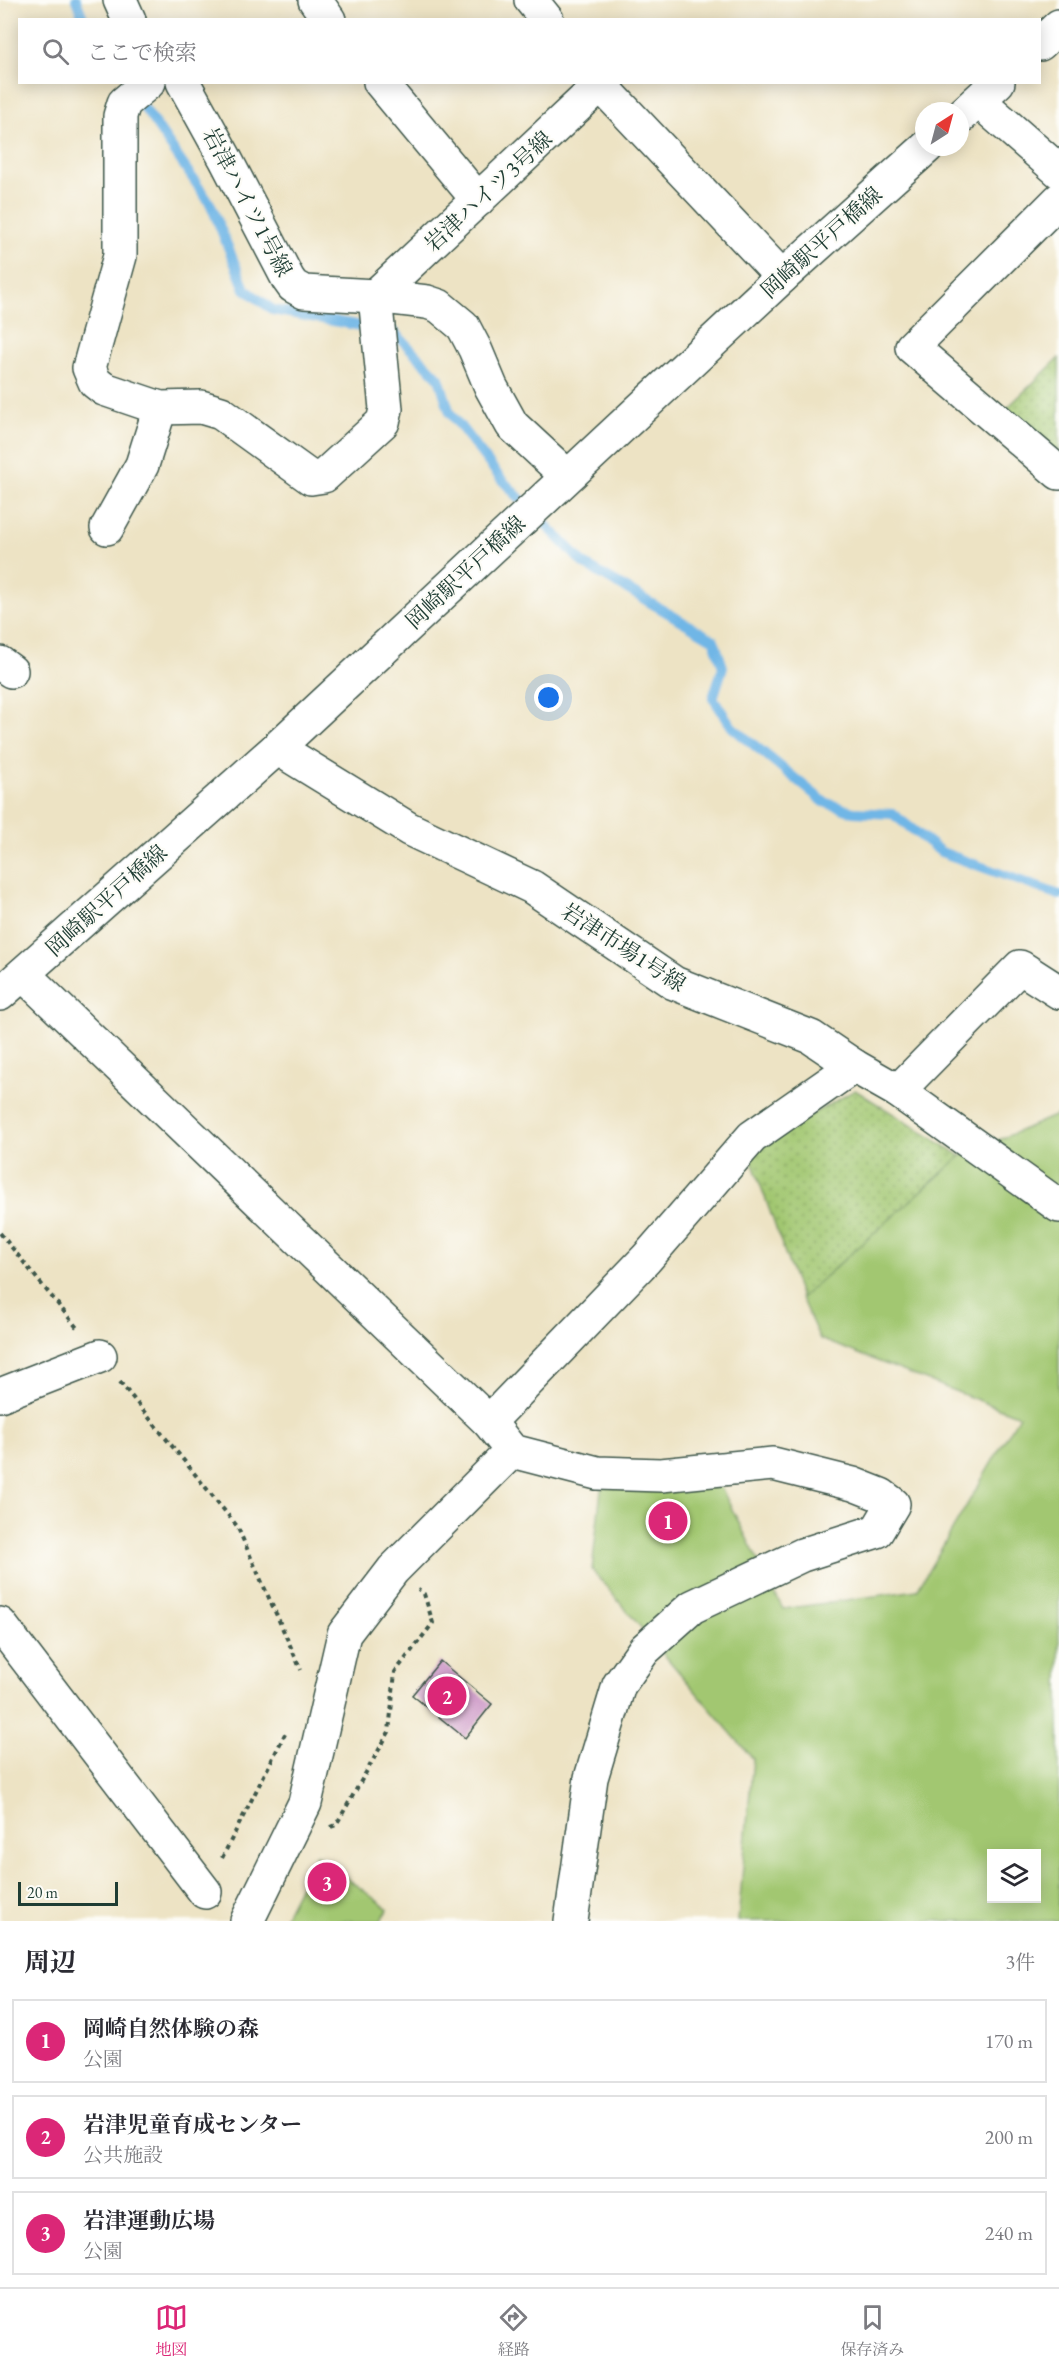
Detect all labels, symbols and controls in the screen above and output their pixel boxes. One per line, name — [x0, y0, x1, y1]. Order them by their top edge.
search box — [18, 18, 1041, 84]
icon: search — [39, 35, 72, 68]
text: ここで検索 — [87, 38, 197, 67]
north arrow — [915, 102, 969, 156]
street label: 岩津ハイツ1号線 — [196, 123, 299, 282]
street label: 岩津ハイツ3号線 — [418, 125, 558, 258]
street label: 岡崎駅平戸橋線 — [754, 180, 888, 305]
street label: 岡崎駅平戸橋線 — [399, 509, 532, 635]
your location — [534, 683, 563, 712]
street label: 岡崎駅平戸橋線 — [39, 838, 173, 963]
street label: 岩津市場1号線 — [556, 896, 691, 998]
pin: 1 — [648, 1498, 688, 1544]
pin: 2 — [428, 1674, 466, 1718]
map controls — [987, 1849, 1041, 1903]
button: layers — [987, 1849, 1041, 1903]
pin: 3 — [308, 1860, 346, 1904]
scale bar — [18, 1879, 118, 1906]
text: 20 m — [27, 1882, 58, 1903]
text: 周辺 — [24, 1945, 76, 1979]
text: 3件 — [1005, 1949, 1035, 1975]
text: 岡崎自然体験の森 — [83, 2014, 259, 2043]
text: 1 — [40, 2028, 51, 2054]
text: 170 m — [985, 2028, 1033, 2054]
text: 公園 — [83, 2046, 123, 2072]
text: 岩津児童育成センター — [83, 2110, 302, 2139]
text: 2 — [40, 2124, 51, 2150]
text: 200 m — [985, 2124, 1033, 2150]
text: 公共施設 — [83, 2142, 163, 2168]
text: 岩津運動広場 — [83, 2206, 215, 2235]
text: 3 — [40, 2220, 51, 2246]
text: 240 m — [985, 2220, 1033, 2246]
text: 公園 — [83, 2238, 123, 2264]
tab: 地図 — [155, 2301, 188, 2360]
tab: 経路 — [497, 2301, 530, 2360]
tab: 保存済み — [840, 2301, 904, 2360]

